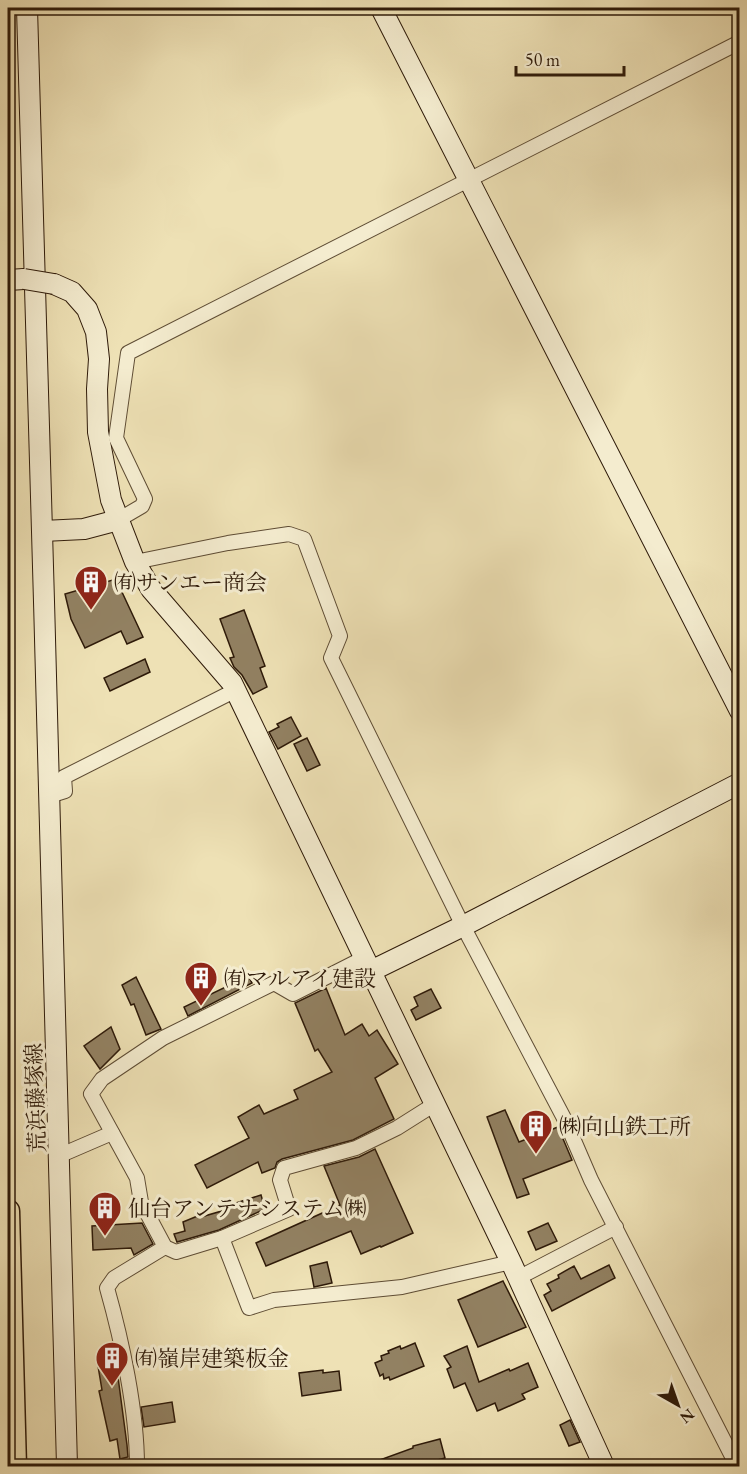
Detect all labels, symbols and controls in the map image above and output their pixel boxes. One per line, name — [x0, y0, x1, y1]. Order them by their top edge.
scale bar — [516, 39, 624, 77]
text: 50 m — [525, 48, 560, 71]
building icon: ㈲サンエー商会 — [73, 564, 109, 611]
place label: ㈲サンエー商会 — [114, 568, 267, 597]
building icon: ㈲マルアイ建設 — [183, 960, 219, 1007]
place label: ㈲マルアイ建設 — [224, 964, 376, 993]
street label: 荒浜藤塚線 — [19, 1043, 52, 1153]
building icon: ㈱向山鉄工所 — [518, 1108, 554, 1155]
place label: ㈱向山鉄工所 — [559, 1112, 691, 1141]
building icon: 仙台アンテナシステム㈱ — [87, 1190, 123, 1237]
place label: 仙台アンテナシステム㈱ — [128, 1194, 366, 1223]
building icon: ㈲嶺岸建築板金 — [94, 1340, 130, 1387]
place label: ㈲嶺岸建築板金 — [135, 1344, 289, 1373]
north arrow — [648, 1375, 708, 1435]
text: N — [676, 1404, 699, 1428]

